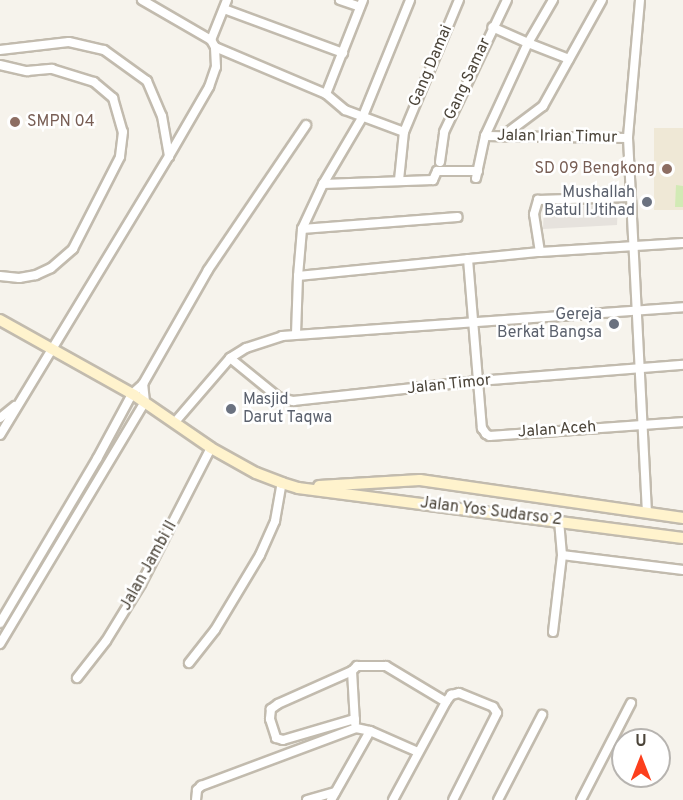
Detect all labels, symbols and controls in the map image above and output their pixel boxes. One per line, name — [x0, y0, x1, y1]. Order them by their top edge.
street label: Gang Damai — [405, 22, 457, 110]
street label: Gang Samar — [441, 35, 495, 123]
place label: SMPN 04 — [27, 112, 95, 132]
marker: SMPN 04 — [8, 115, 22, 129]
street label: Jalan Irian Timur — [496, 126, 618, 148]
place label: SD 09 Bengkong — [534, 159, 655, 179]
marker: SD 09 Bengkong — [660, 162, 674, 176]
place label: Mushallah Batul IJtihad — [544, 183, 635, 221]
marker: Mushallah Batul IJtihad — [640, 195, 654, 209]
place label: Gereja Berkat Bangsa — [497, 305, 602, 343]
marker: Gereja Berkat Bangsa — [607, 317, 621, 331]
street label: Jalan Timor — [406, 371, 492, 399]
place label: Masjid Darut Taqwa — [243, 390, 333, 428]
marker: Masjid Darut Taqwa — [224, 402, 238, 416]
street label: Jalan Aceh — [517, 418, 597, 442]
street label: Jalan Yos Sudarso 2 — [419, 494, 563, 530]
street label: Jalan Jambi II — [116, 518, 182, 614]
north arrow — [611, 728, 671, 788]
text: U — [635, 732, 647, 752]

